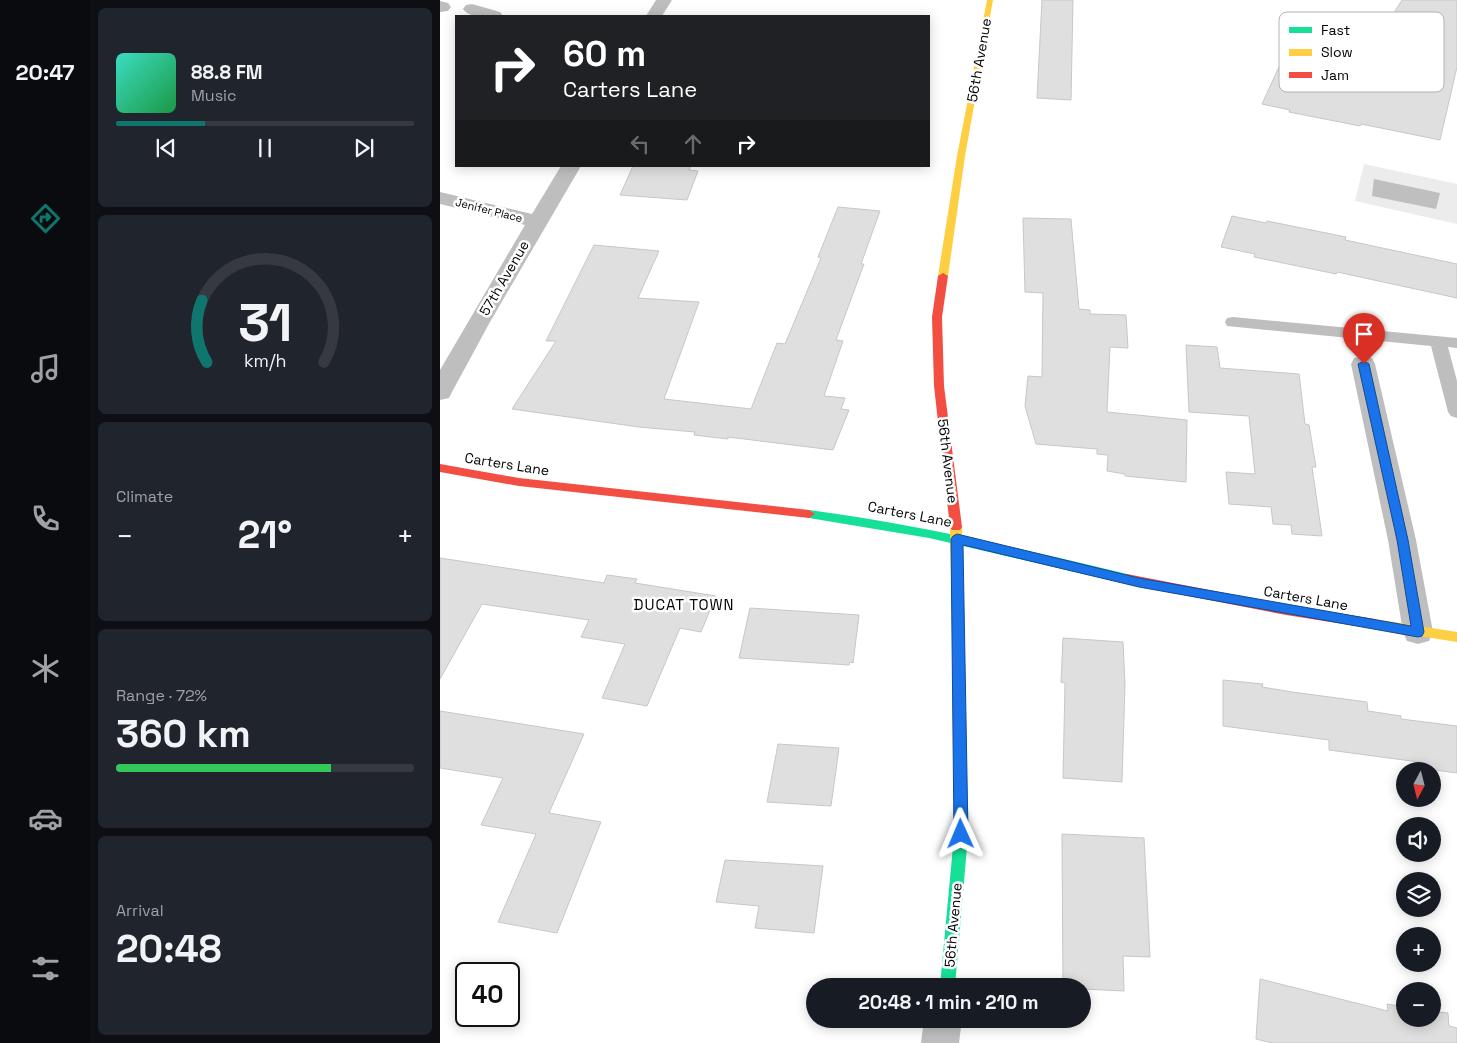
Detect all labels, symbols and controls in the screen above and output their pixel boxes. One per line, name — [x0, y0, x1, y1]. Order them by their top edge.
legend — [1279, 12, 1444, 92]
street label: 56th Avenue — [963, 17, 995, 103]
text: Fast — [1321, 21, 1350, 39]
text: 60 m — [563, 32, 646, 76]
icon: right — [480, 35, 545, 100]
text: Slow — [1321, 43, 1353, 61]
text: 20:47 — [15, 58, 75, 86]
text: 88.8 FM — [191, 60, 263, 85]
text: Jam — [1321, 66, 1349, 84]
text: Carters Lane — [563, 75, 697, 103]
text: Music — [191, 85, 237, 106]
icon: left — [626, 130, 654, 158]
icon: ahead — [679, 130, 707, 158]
icon: right — [732, 130, 760, 158]
icon: previous — [152, 134, 180, 162]
icon: pause — [251, 134, 279, 162]
icon: next — [350, 134, 378, 162]
street label: Jenifer Place — [454, 195, 524, 225]
icon: directions — [28, 201, 63, 236]
street label: 57th Avenue — [475, 237, 533, 319]
text: 31 — [238, 290, 292, 356]
pin — [1343, 313, 1385, 364]
icon: arrive — [1350, 320, 1378, 348]
text: km/h — [244, 349, 286, 372]
icon: music — [28, 351, 63, 386]
street label: 56th Avenue — [934, 418, 962, 504]
street label: Carters Lane — [463, 448, 551, 480]
text: Climate — [116, 486, 173, 507]
street label: Carters Lane — [866, 497, 954, 531]
icon: phone — [28, 501, 63, 536]
text: 21° — [238, 511, 292, 559]
text: − — [116, 518, 133, 554]
text: + — [397, 518, 414, 554]
street label: Carters Lane — [1262, 582, 1350, 614]
district label: DUCAT TOWN — [633, 595, 735, 614]
icon: climate — [28, 651, 63, 686]
text: Range · 72% — [116, 685, 207, 706]
text: 360 km — [116, 710, 251, 758]
north arrow — [1396, 762, 1441, 808]
map controls — [1396, 762, 1441, 1027]
icon: car — [28, 801, 63, 836]
position arrow — [934, 807, 986, 859]
button: sound — [1396, 817, 1441, 862]
button: layers — [1396, 872, 1441, 917]
street label: 56th Avenue — [940, 882, 966, 968]
text: Arrival — [116, 900, 164, 921]
text: 20:48 — [116, 925, 222, 973]
button: + — [1396, 927, 1441, 972]
icon: filters — [28, 951, 63, 986]
speed limit sign: 40 — [455, 962, 520, 1027]
button: − — [1396, 982, 1441, 1027]
text: 20:48 · 1 min · 210 m — [859, 990, 1038, 1015]

